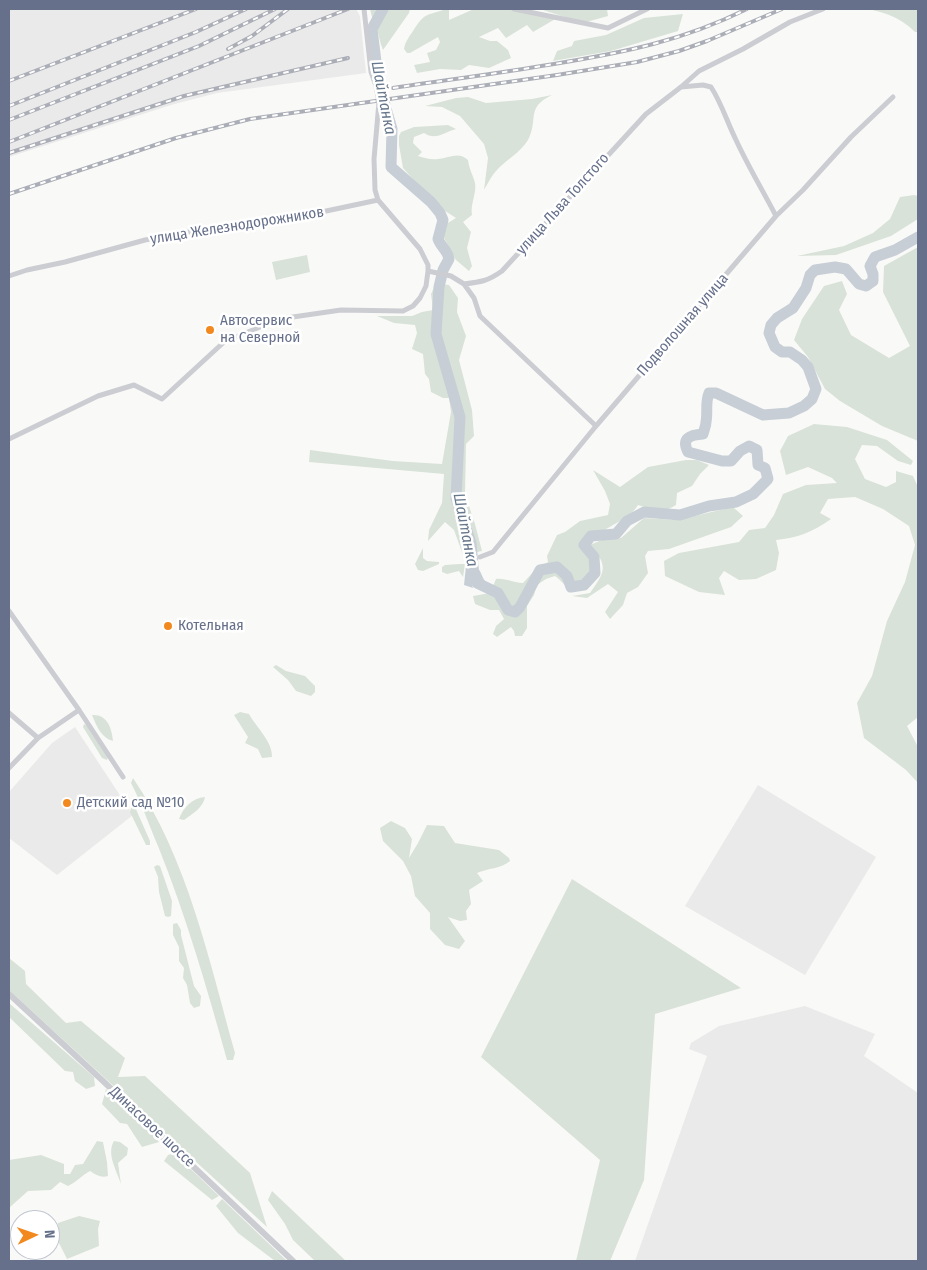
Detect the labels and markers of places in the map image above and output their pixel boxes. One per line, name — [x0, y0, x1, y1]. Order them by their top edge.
place label: Автосервис на Северной — [220, 312, 300, 347]
marker: Автосервис на Северной — [204, 324, 216, 336]
place label: Котельная — [178, 617, 244, 635]
marker: Котельная — [162, 620, 174, 632]
place label: Детский сад №10 — [77, 794, 185, 812]
marker: Детский сад №10 — [61, 797, 73, 809]

